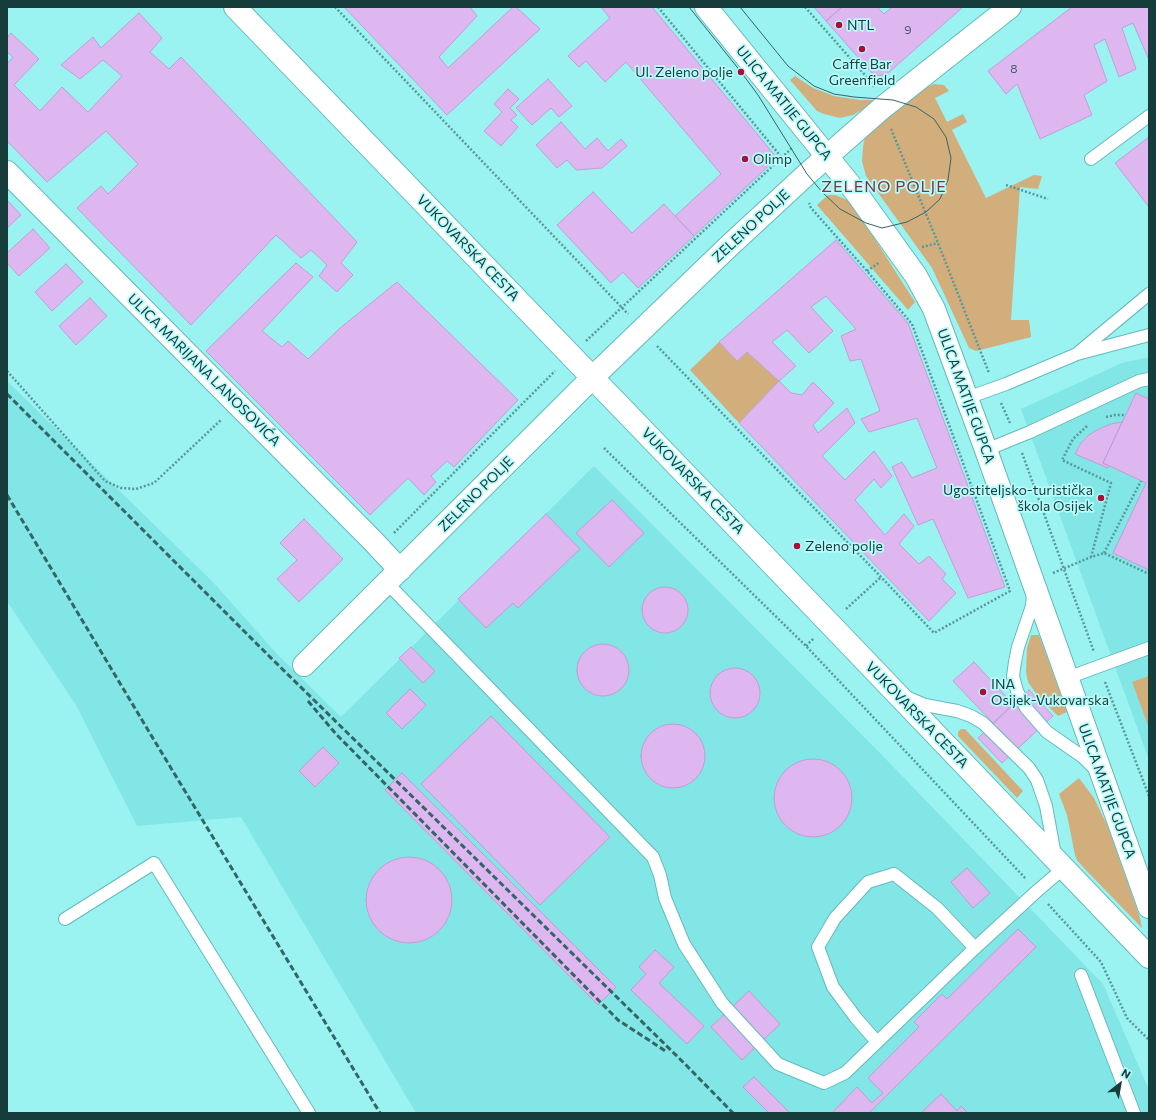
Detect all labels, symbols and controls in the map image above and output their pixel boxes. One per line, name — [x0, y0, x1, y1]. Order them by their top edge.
place label: NTL — [847, 17, 875, 33]
marker: NTL — [834, 20, 844, 30]
house number: 9 — [904, 23, 912, 37]
street label: ULICA MATIJE GUPCA — [733, 42, 835, 164]
marker: Caffe Bar Greenfield — [857, 44, 867, 54]
place label: Caffe Bar Greenfield — [829, 56, 895, 88]
house number: 8 — [1010, 62, 1018, 76]
place label: Ul. Zeleno polje — [635, 64, 733, 80]
marker: Ul. Zeleno polje — [736, 67, 746, 77]
place label: Olimp — [753, 151, 792, 167]
marker: Olimp — [740, 154, 750, 164]
district label: ZELENO POLJE — [821, 177, 947, 197]
street label: ZELENO POLJE — [709, 186, 793, 266]
street label: VUKOVARSKA CESTA — [413, 192, 523, 304]
street label: ULICA MARIJANA LANOSOVIĆA — [124, 290, 284, 450]
street label: ULICA MATIJE GUPCA — [934, 326, 998, 466]
street label: VUKOVARSKA CESTA — [638, 425, 748, 537]
street label: ZELENO POLJE — [435, 453, 517, 535]
place label: Ugostiteljsko-turistička škola Osijek — [943, 482, 1093, 514]
marker: Ugostiteljsko-turistička škola Osijek — [1096, 493, 1106, 503]
place label: Zeleno polje — [805, 538, 883, 554]
marker: Zeleno polje — [792, 541, 802, 551]
street label: VUKOVARSKA CESTA — [862, 659, 972, 771]
place label: INA Osijek-Vukovarska — [991, 676, 1109, 708]
marker: INA Osijek-Vukovarska — [978, 687, 988, 697]
street label: ULICA MATIJE GUPCA — [1075, 721, 1139, 861]
north arrow — [1100, 1064, 1140, 1104]
text: N — [1120, 1066, 1133, 1081]

